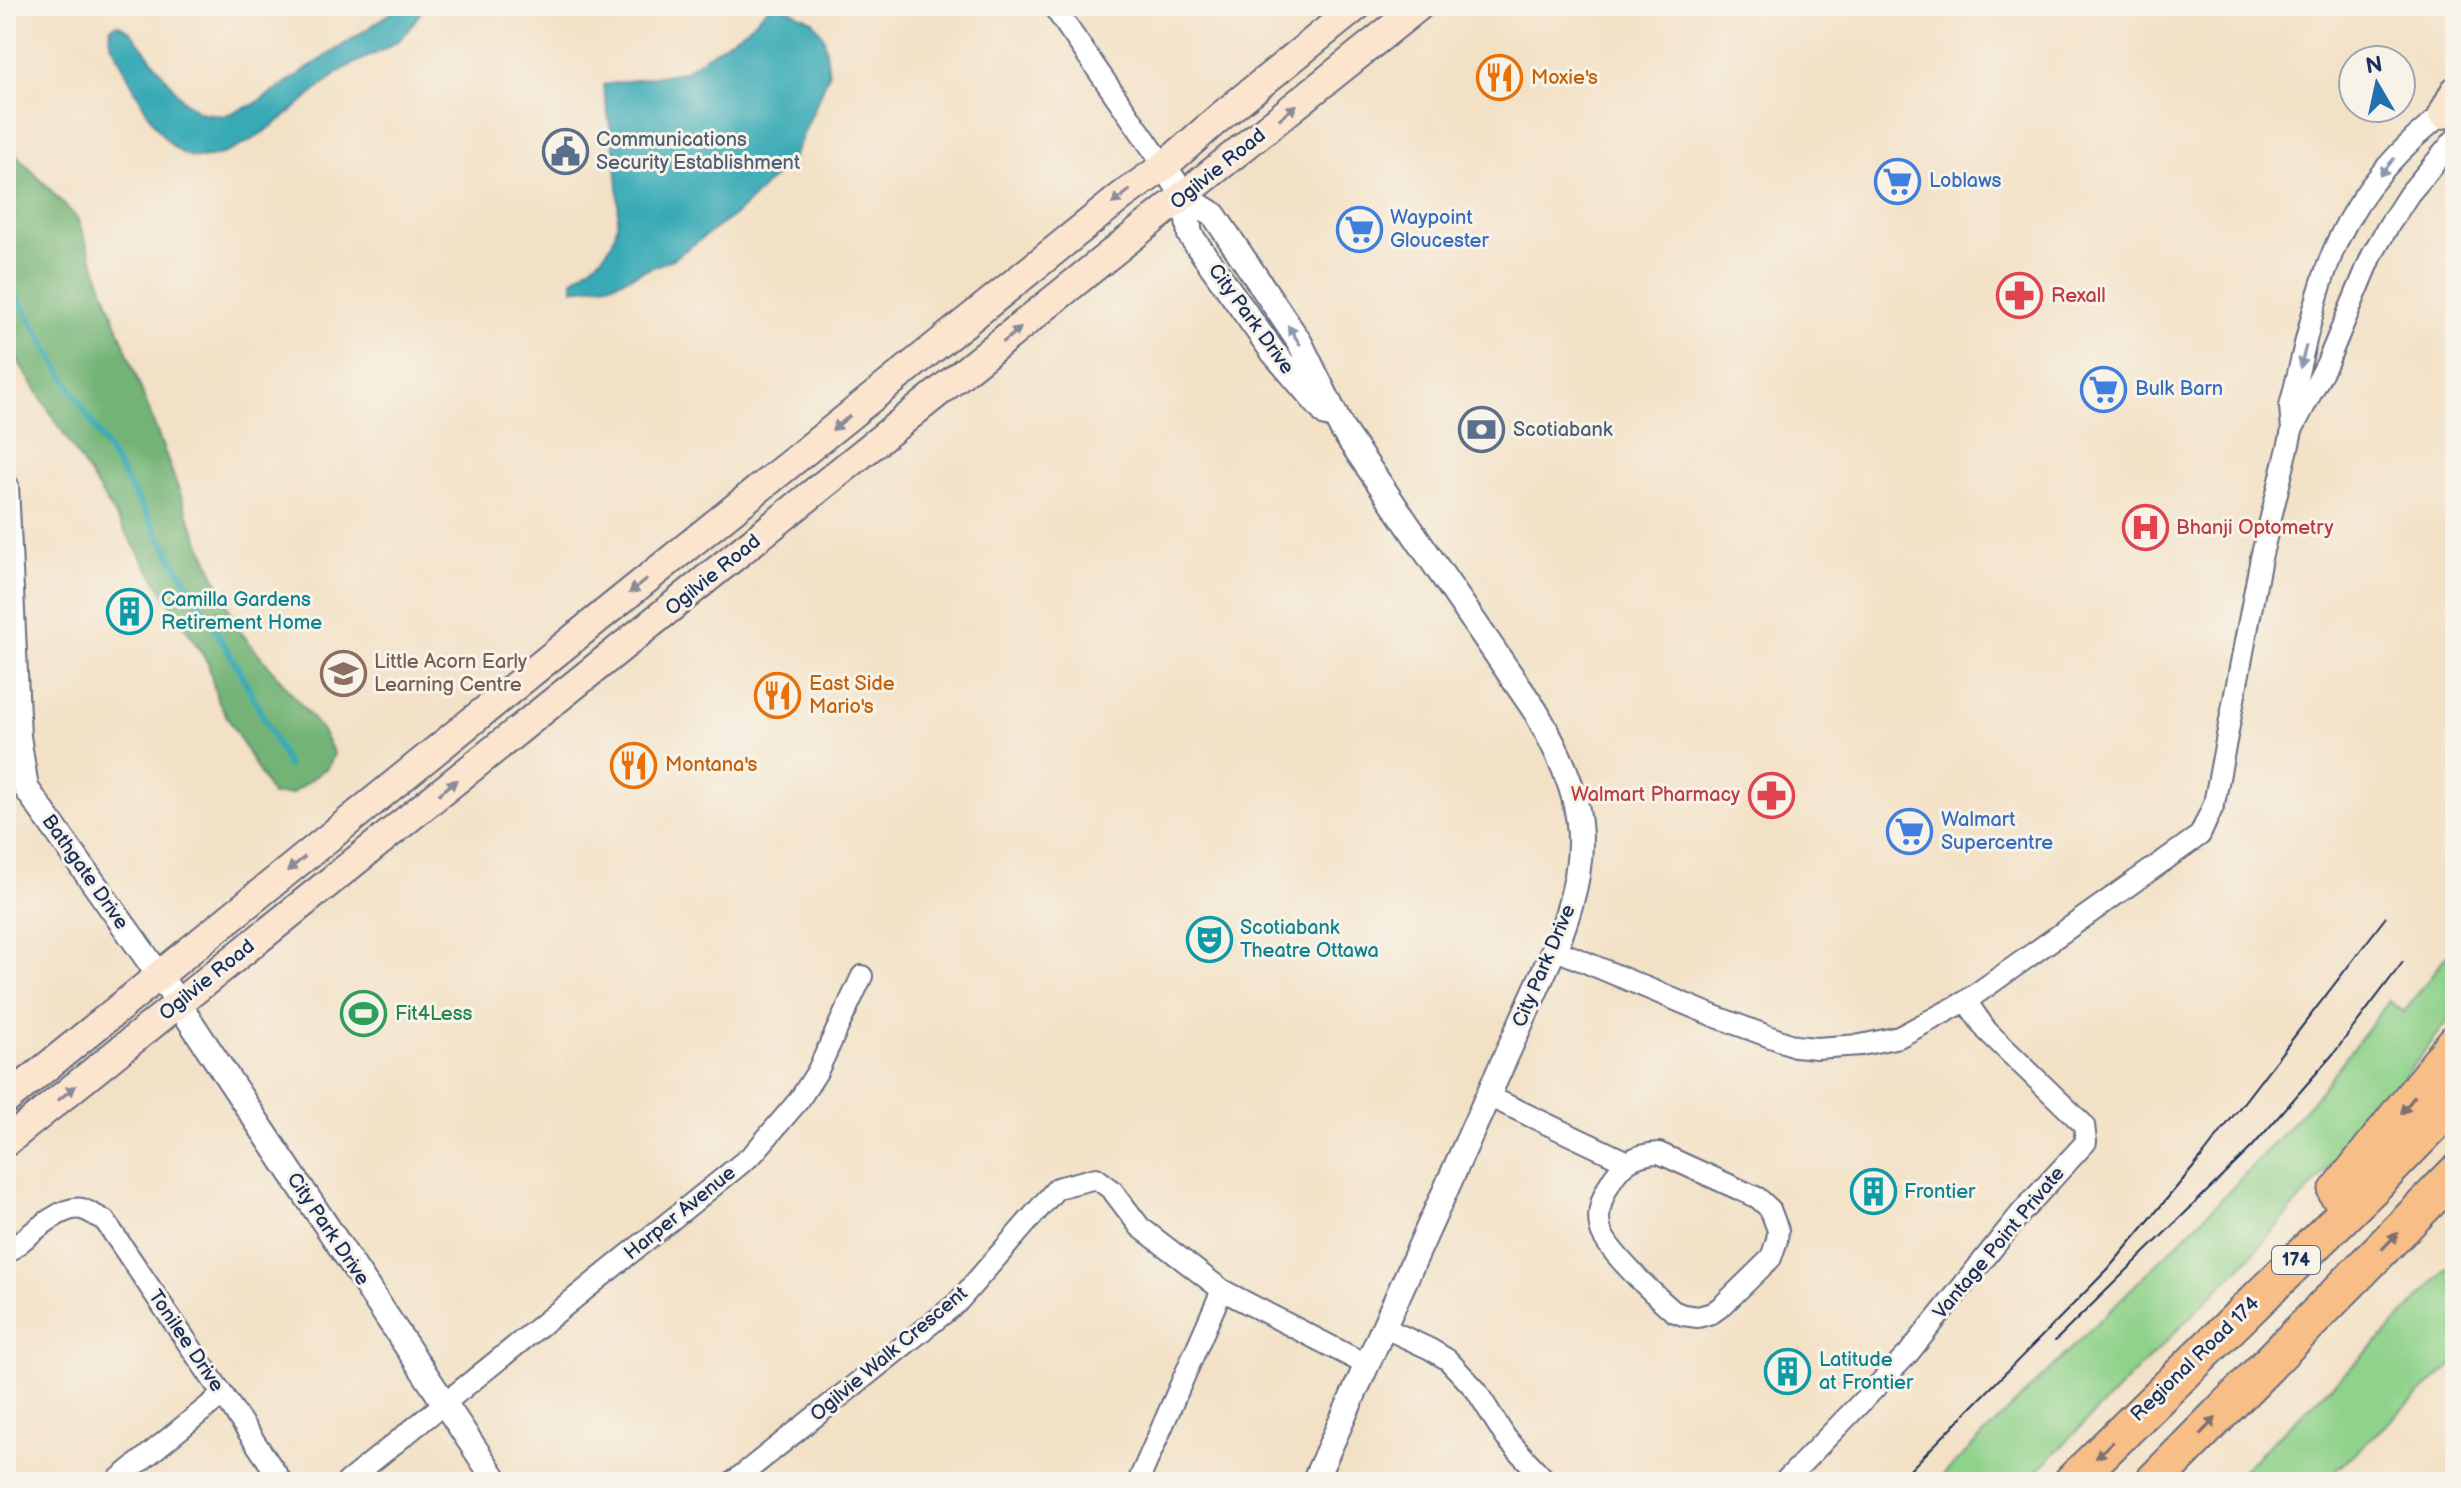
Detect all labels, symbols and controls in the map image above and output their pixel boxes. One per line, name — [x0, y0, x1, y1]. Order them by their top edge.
north arrow — [2337, 44, 2417, 124]
text: N — [2364, 51, 2384, 80]
restaurant icon: Moxie's — [1476, 54, 1524, 102]
place label: Moxie's — [1531, 66, 1598, 90]
one-way arrow — [1278, 104, 1298, 120]
street label: Ogilvie Road — [1166, 123, 1270, 215]
public building icon: Communications Security Establishment — [541, 127, 589, 175]
place label: Communications Security Establishment — [596, 128, 800, 175]
one-way arrow — [2379, 156, 2396, 176]
supermarket icon: Loblaws — [1874, 157, 1922, 205]
place label: Loblaws — [1929, 169, 2002, 193]
one-way arrow — [1111, 189, 1131, 205]
supermarket icon: Waypoint Gloucester — [1335, 206, 1383, 254]
place label: Waypoint Gloucester — [1390, 206, 1489, 253]
street label: City Park Drive — [1203, 259, 1299, 379]
pharmacy icon: Rexall — [1996, 272, 2044, 320]
place label: Rexall — [2051, 284, 2106, 308]
one-way arrow — [1287, 324, 1302, 346]
one-way arrow — [1002, 326, 1023, 343]
one-way arrow — [2296, 345, 2309, 369]
supermarket icon: Bulk Barn — [2080, 365, 2128, 413]
place label: Bulk Barn — [2135, 377, 2223, 401]
bank icon: Scotiabank — [1458, 406, 1506, 454]
one-way arrow — [831, 414, 851, 430]
place label: Scotiabank — [1513, 418, 1613, 442]
hospital icon: Bhanji Optometry — [2121, 504, 2169, 552]
place label: Bhanji Optometry — [2176, 516, 2334, 540]
street label: Ogilvie Road — [661, 529, 765, 621]
one-way arrow — [628, 577, 648, 593]
building icon: Camilla Gardens Retirement Home — [106, 587, 154, 635]
place label: Camilla Gardens Retirement Home — [161, 588, 322, 635]
school or university icon: Little Acorn Early Learning Centre — [319, 649, 367, 697]
place label: Little Acorn Early Learning Centre — [374, 650, 527, 697]
restaurant icon: East Side Mario's — [754, 671, 802, 719]
place label: East Side Mario's — [809, 672, 895, 719]
restaurant icon: Montana's — [610, 741, 658, 789]
place label: Montana's — [665, 753, 757, 777]
pharmacy icon: Walmart Pharmacy — [1747, 771, 1795, 819]
one-way arrow — [438, 779, 458, 796]
place label: Walmart Pharmacy — [1571, 783, 1740, 807]
supermarket icon: Walmart Supercentre — [1886, 807, 1934, 855]
place label: Walmart Supercentre — [1941, 808, 2053, 855]
street label: Bathgate Drive — [36, 810, 134, 934]
one-way arrow — [286, 856, 306, 872]
street label: City Park Drive — [1507, 901, 1581, 1031]
theatre icon: Scotiabank Theatre Ottawa — [1185, 915, 1233, 963]
place label: Scotiabank Theatre Ottawa — [1240, 916, 1379, 963]
street label: Ogilvie Road — [155, 934, 259, 1026]
sports icon: Fit4Less — [340, 990, 388, 1038]
place label: Fit4Less — [395, 1002, 473, 1026]
one-way arrow — [57, 1085, 77, 1102]
one-way arrow — [2400, 1095, 2416, 1115]
street label: Harper Avenue — [619, 1161, 741, 1265]
street label: Vantage Point Private — [1928, 1162, 2070, 1324]
street label: City Park Drive — [281, 1168, 375, 1290]
building icon: Frontier — [1849, 1168, 1897, 1216]
place label: Frontier — [1904, 1180, 1976, 1204]
one-way arrow — [2380, 1232, 2398, 1251]
road number: 174 — [2272, 1246, 2320, 1274]
street label: Ogilvie Walk Crescent — [806, 1281, 972, 1427]
street label: Tonilee Drive — [143, 1285, 229, 1397]
street label: Regional Road 174 — [2126, 1291, 2264, 1427]
building icon: Latitude at Frontier — [1764, 1347, 1812, 1395]
place label: Latitude at Frontier — [1819, 1348, 1914, 1395]
one-way arrow — [2198, 1417, 2216, 1436]
one-way arrow — [2095, 1440, 2113, 1459]

